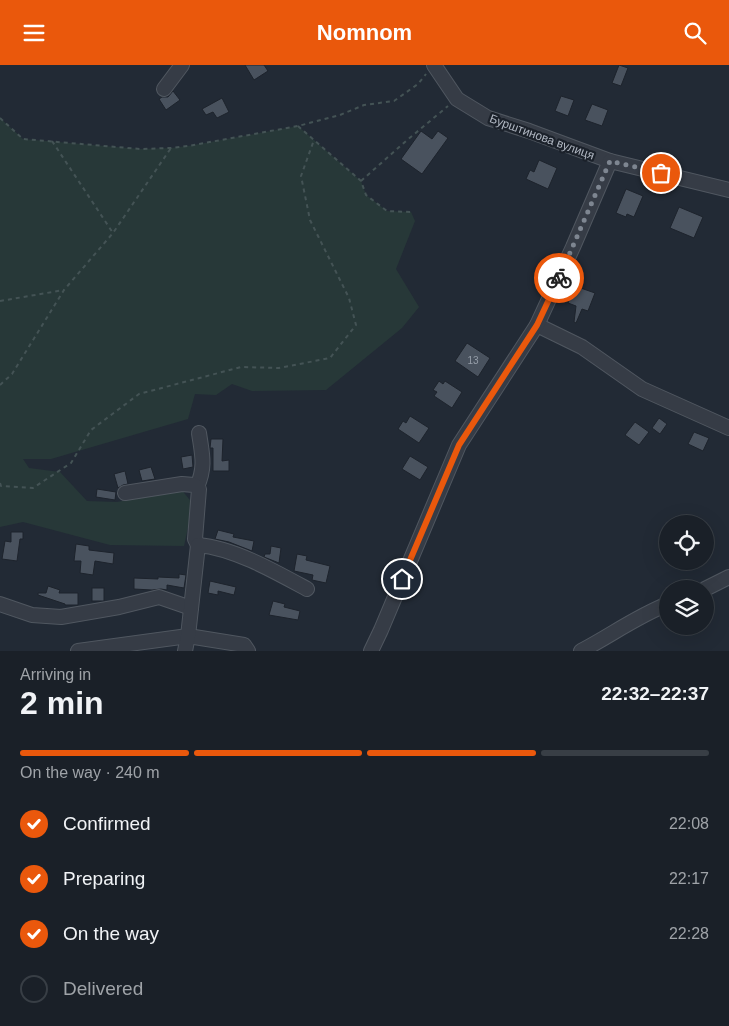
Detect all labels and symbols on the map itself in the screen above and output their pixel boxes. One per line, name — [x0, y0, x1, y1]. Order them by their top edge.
street label: Бурштинова вулиця — [488, 112, 596, 162]
pin — [640, 152, 682, 194]
courier — [534, 253, 584, 303]
house number: 13 — [467, 355, 479, 366]
pin — [381, 558, 423, 600]

